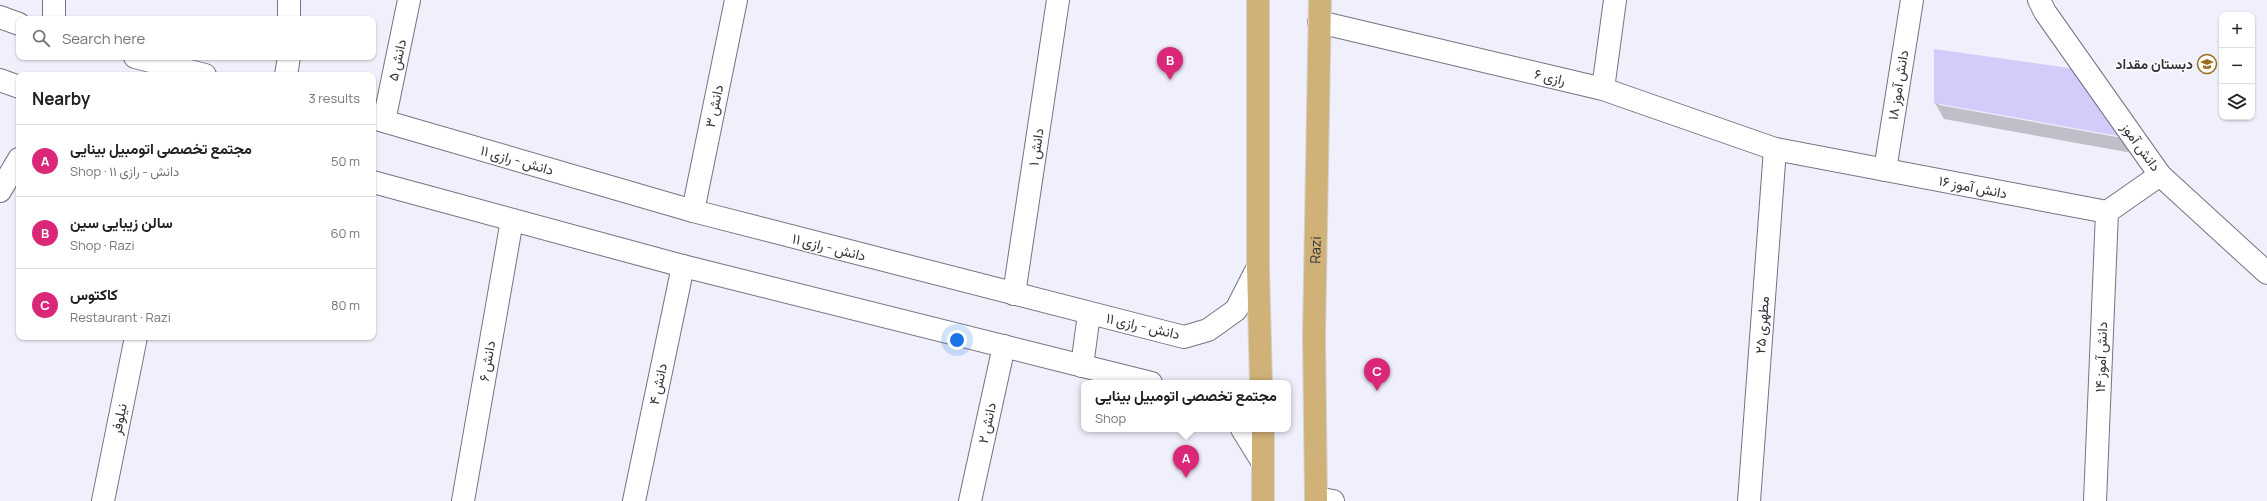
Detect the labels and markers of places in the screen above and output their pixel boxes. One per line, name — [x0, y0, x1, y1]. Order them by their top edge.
pin: B — [1157, 47, 1183, 80]
school or university icon: دبستان مقداد — [2196, 53, 2218, 75]
place label: دبستان مقداد — [2115, 54, 2193, 73]
pin: C — [1364, 358, 1390, 391]
pin: A — [1173, 445, 1199, 478]

